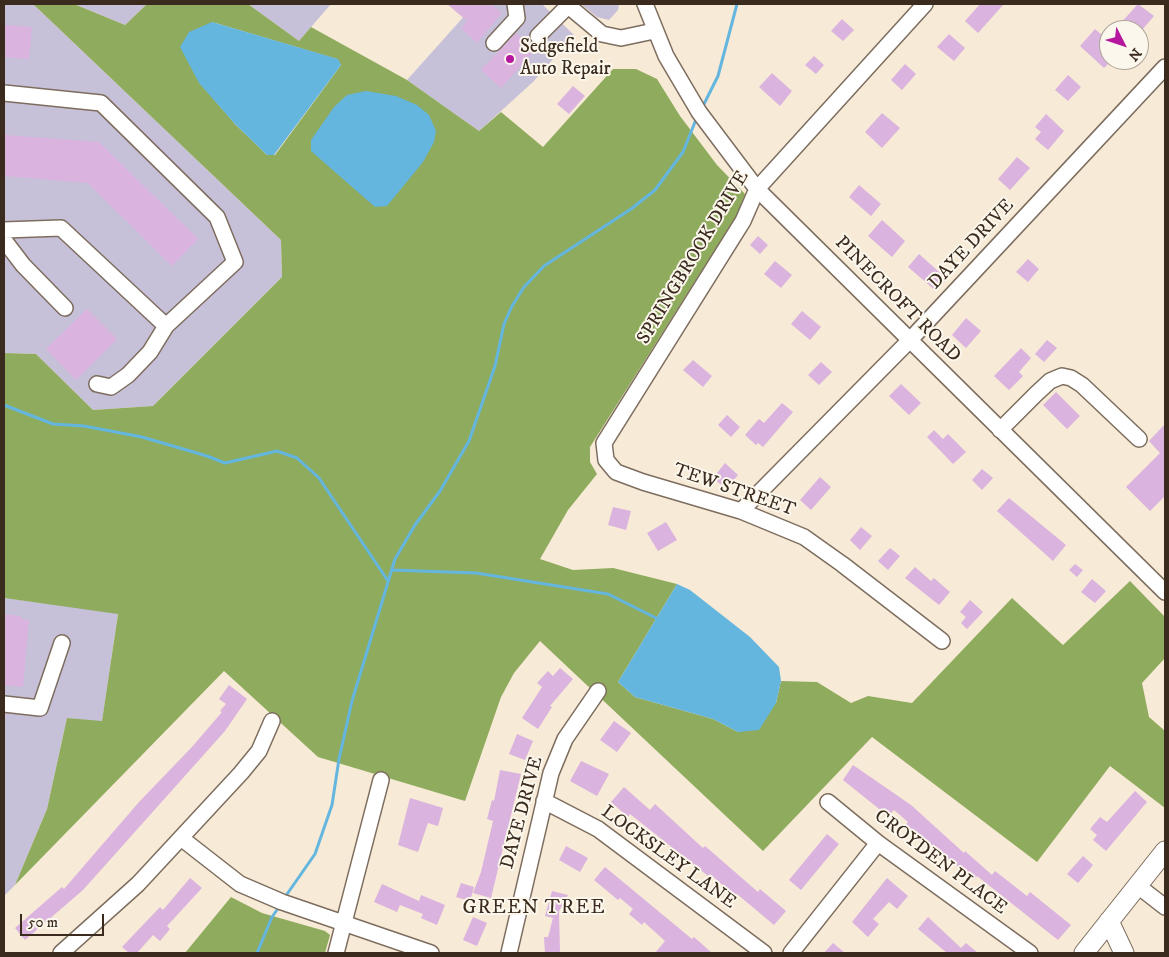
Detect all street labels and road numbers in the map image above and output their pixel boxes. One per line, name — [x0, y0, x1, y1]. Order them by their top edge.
street label: SPRINGBROOK DRIVE — [633, 167, 755, 349]
street label: DAYE DRIVE — [924, 195, 1020, 295]
street label: PINECROFT ROAD — [829, 232, 965, 368]
street label: TEW STREET — [670, 459, 798, 523]
street label: DAYE DRIVE — [497, 754, 549, 872]
street label: LOCKSLEY LANE — [596, 801, 740, 915]
street label: CROYDEN PLACE — [869, 806, 1011, 920]

